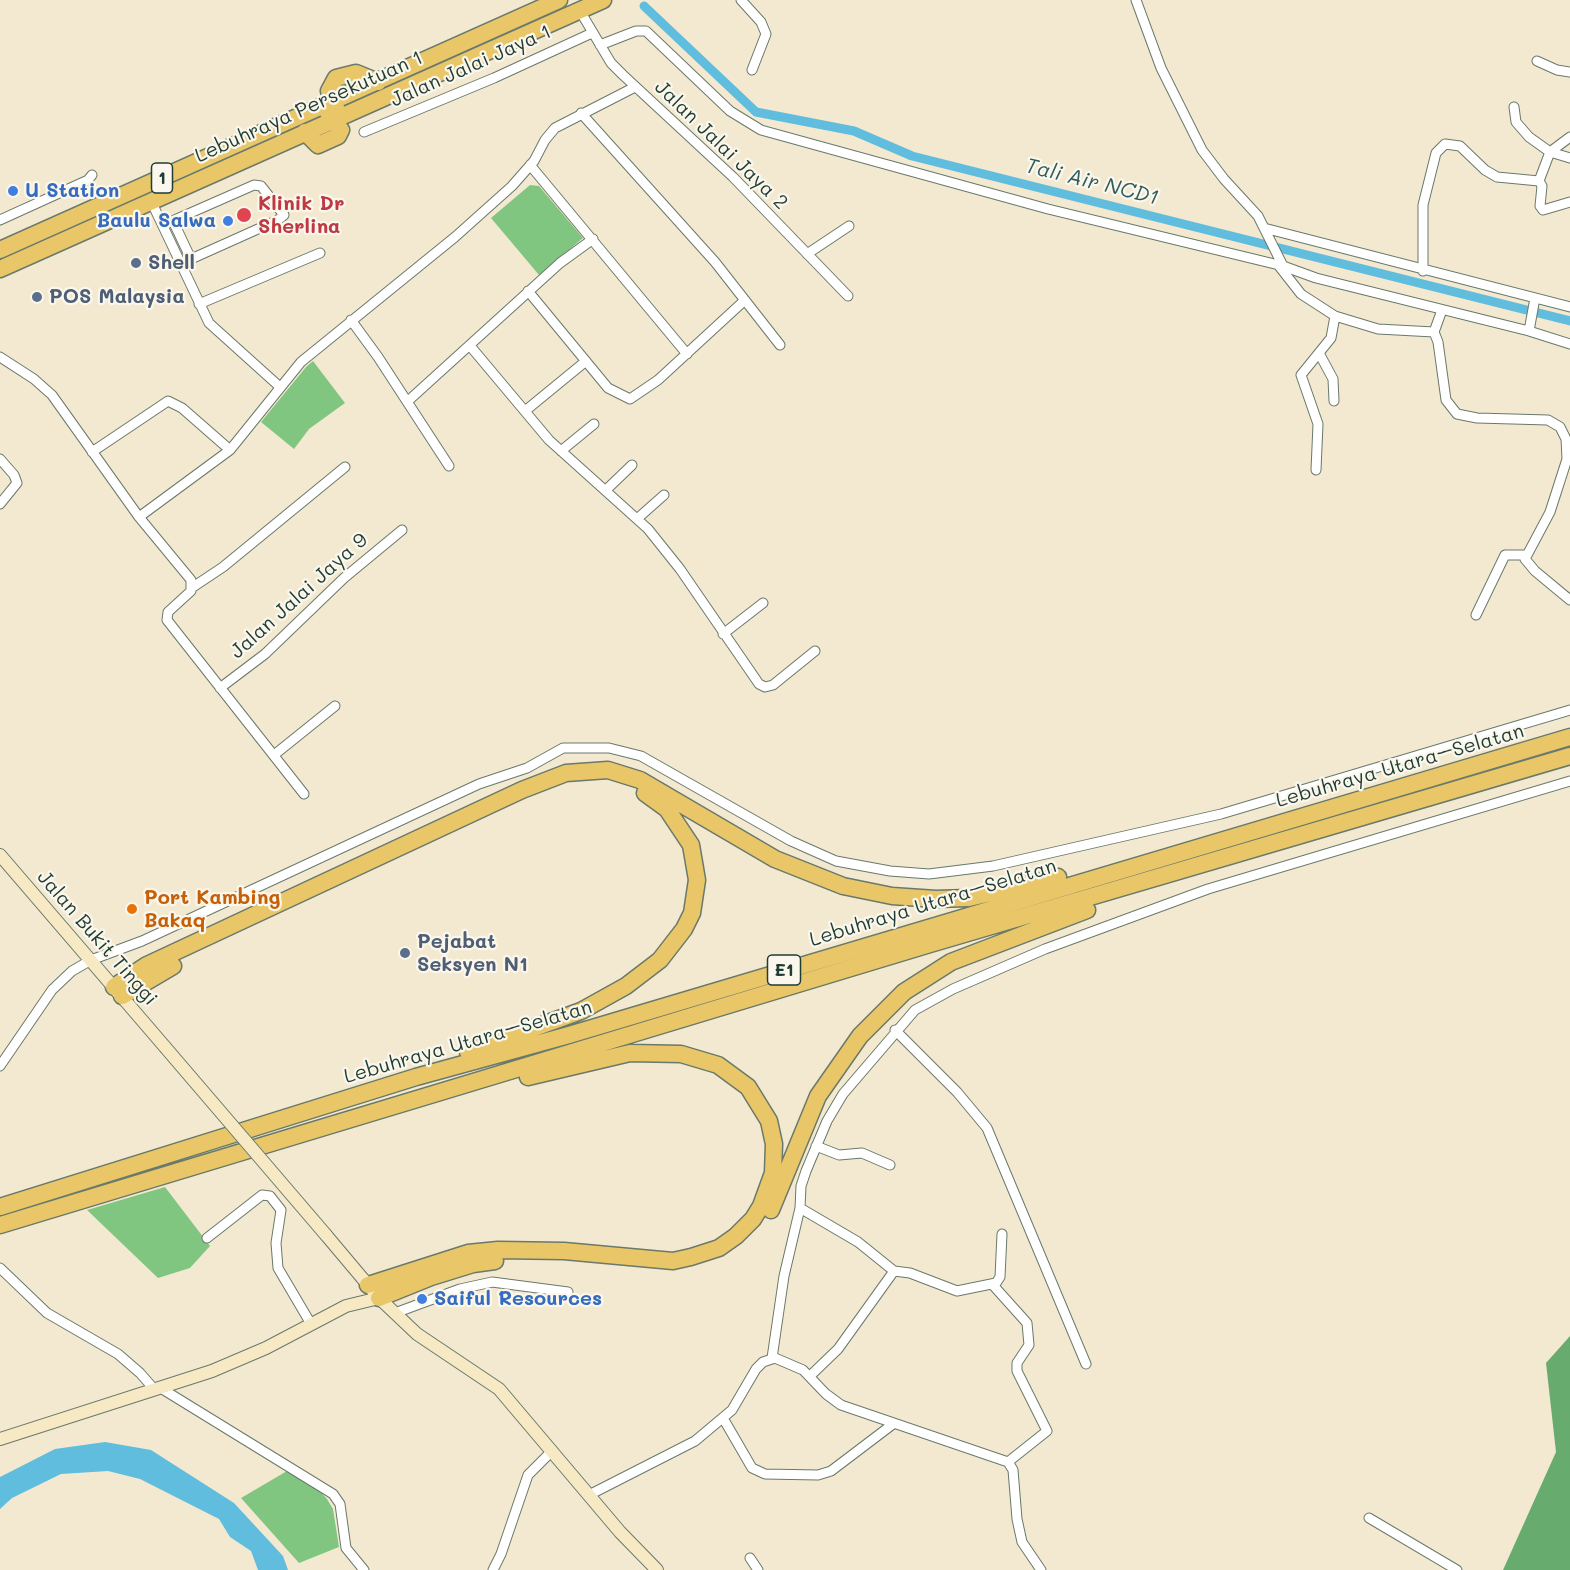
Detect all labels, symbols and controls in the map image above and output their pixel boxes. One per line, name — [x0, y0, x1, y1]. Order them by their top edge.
street label: Jalan Jalai Jaya 1 — [387, 20, 555, 112]
street label: Lebuhraya Persekutuan 1 — [191, 46, 427, 168]
street label: Jalan Jalai Jaya 2 — [649, 75, 793, 215]
water label: Tali Air NCD1 — [1023, 153, 1161, 211]
road number: 1 — [152, 163, 172, 193]
place label: U Station — [25, 179, 119, 203]
marker: U Station — [6, 184, 20, 198]
place label: Klinik Dr Sherlina — [258, 192, 344, 239]
marker: Klinik Dr Sherlina — [235, 206, 253, 224]
place label: Baulu Salwa — [97, 209, 216, 233]
marker: Baulu Salwa — [221, 214, 235, 228]
place label: Shell — [148, 251, 195, 275]
marker: Shell — [129, 256, 143, 270]
place label: POS Malaysia — [49, 285, 185, 309]
marker: POS Malaysia — [30, 290, 44, 304]
street label: Jalan Jalai Jaya 9 — [225, 528, 373, 664]
street label: Lebuhraya Utara–Selatan — [1273, 719, 1527, 813]
street label: Lebuhraya Utara–Selatan — [807, 854, 1059, 952]
street label: Jalan Bukit Tinggi — [32, 865, 162, 1011]
place label: Port Kambing Bakaq — [144, 886, 280, 933]
marker: Port Kambing Bakaq — [125, 902, 139, 916]
place label: Pejabat Seksyen N1 — [417, 930, 528, 977]
marker: Pejabat Seksyen N1 — [398, 946, 412, 960]
road number: E1 — [768, 955, 800, 985]
street label: Lebuhraya Utara–Selatan — [341, 995, 595, 1089]
place label: Saiful Resources — [434, 1287, 602, 1311]
marker: Saiful Resources — [415, 1292, 429, 1306]

